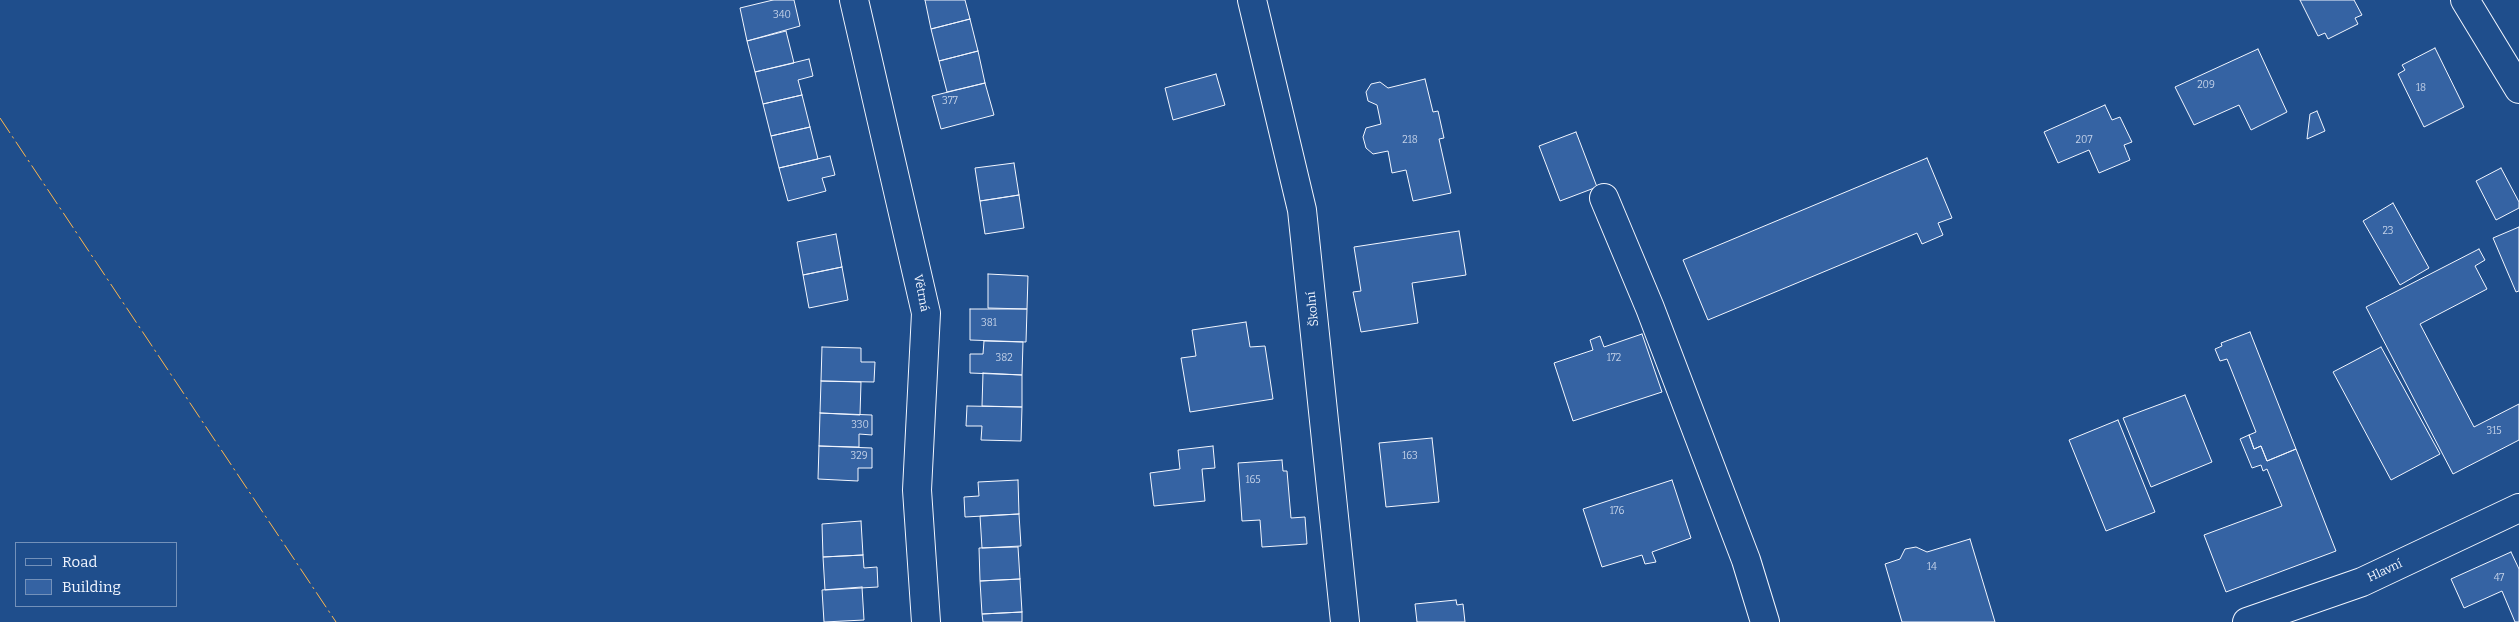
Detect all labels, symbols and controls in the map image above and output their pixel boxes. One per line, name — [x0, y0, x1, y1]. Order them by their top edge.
house number: 340 — [773, 9, 791, 21]
house number: 209 — [2197, 79, 2215, 91]
house number: 18 — [2416, 82, 2426, 94]
house number: 377 — [942, 95, 958, 107]
house number: 218 — [1402, 134, 1418, 146]
house number: 207 — [2076, 134, 2092, 146]
house number: 23 — [2382, 225, 2394, 237]
street label: Větrná — [910, 273, 932, 313]
street label: Školní — [1304, 291, 1322, 327]
house number: 381 — [981, 317, 997, 329]
house number: 382 — [995, 352, 1013, 364]
house number: 172 — [1607, 352, 1621, 364]
house number: 330 — [851, 419, 869, 431]
house number: 315 — [2486, 425, 2502, 437]
house number: 329 — [851, 450, 867, 462]
house number: 163 — [1402, 450, 1418, 462]
house number: 165 — [1245, 474, 1261, 486]
house number: 176 — [1610, 505, 1624, 517]
legend — [15, 542, 178, 607]
text: Road — [62, 553, 97, 571]
street label: Hlavní — [2365, 557, 2405, 585]
house number: 14 — [1927, 561, 1937, 573]
house number: 47 — [2494, 572, 2504, 584]
text: Building — [62, 578, 121, 596]

